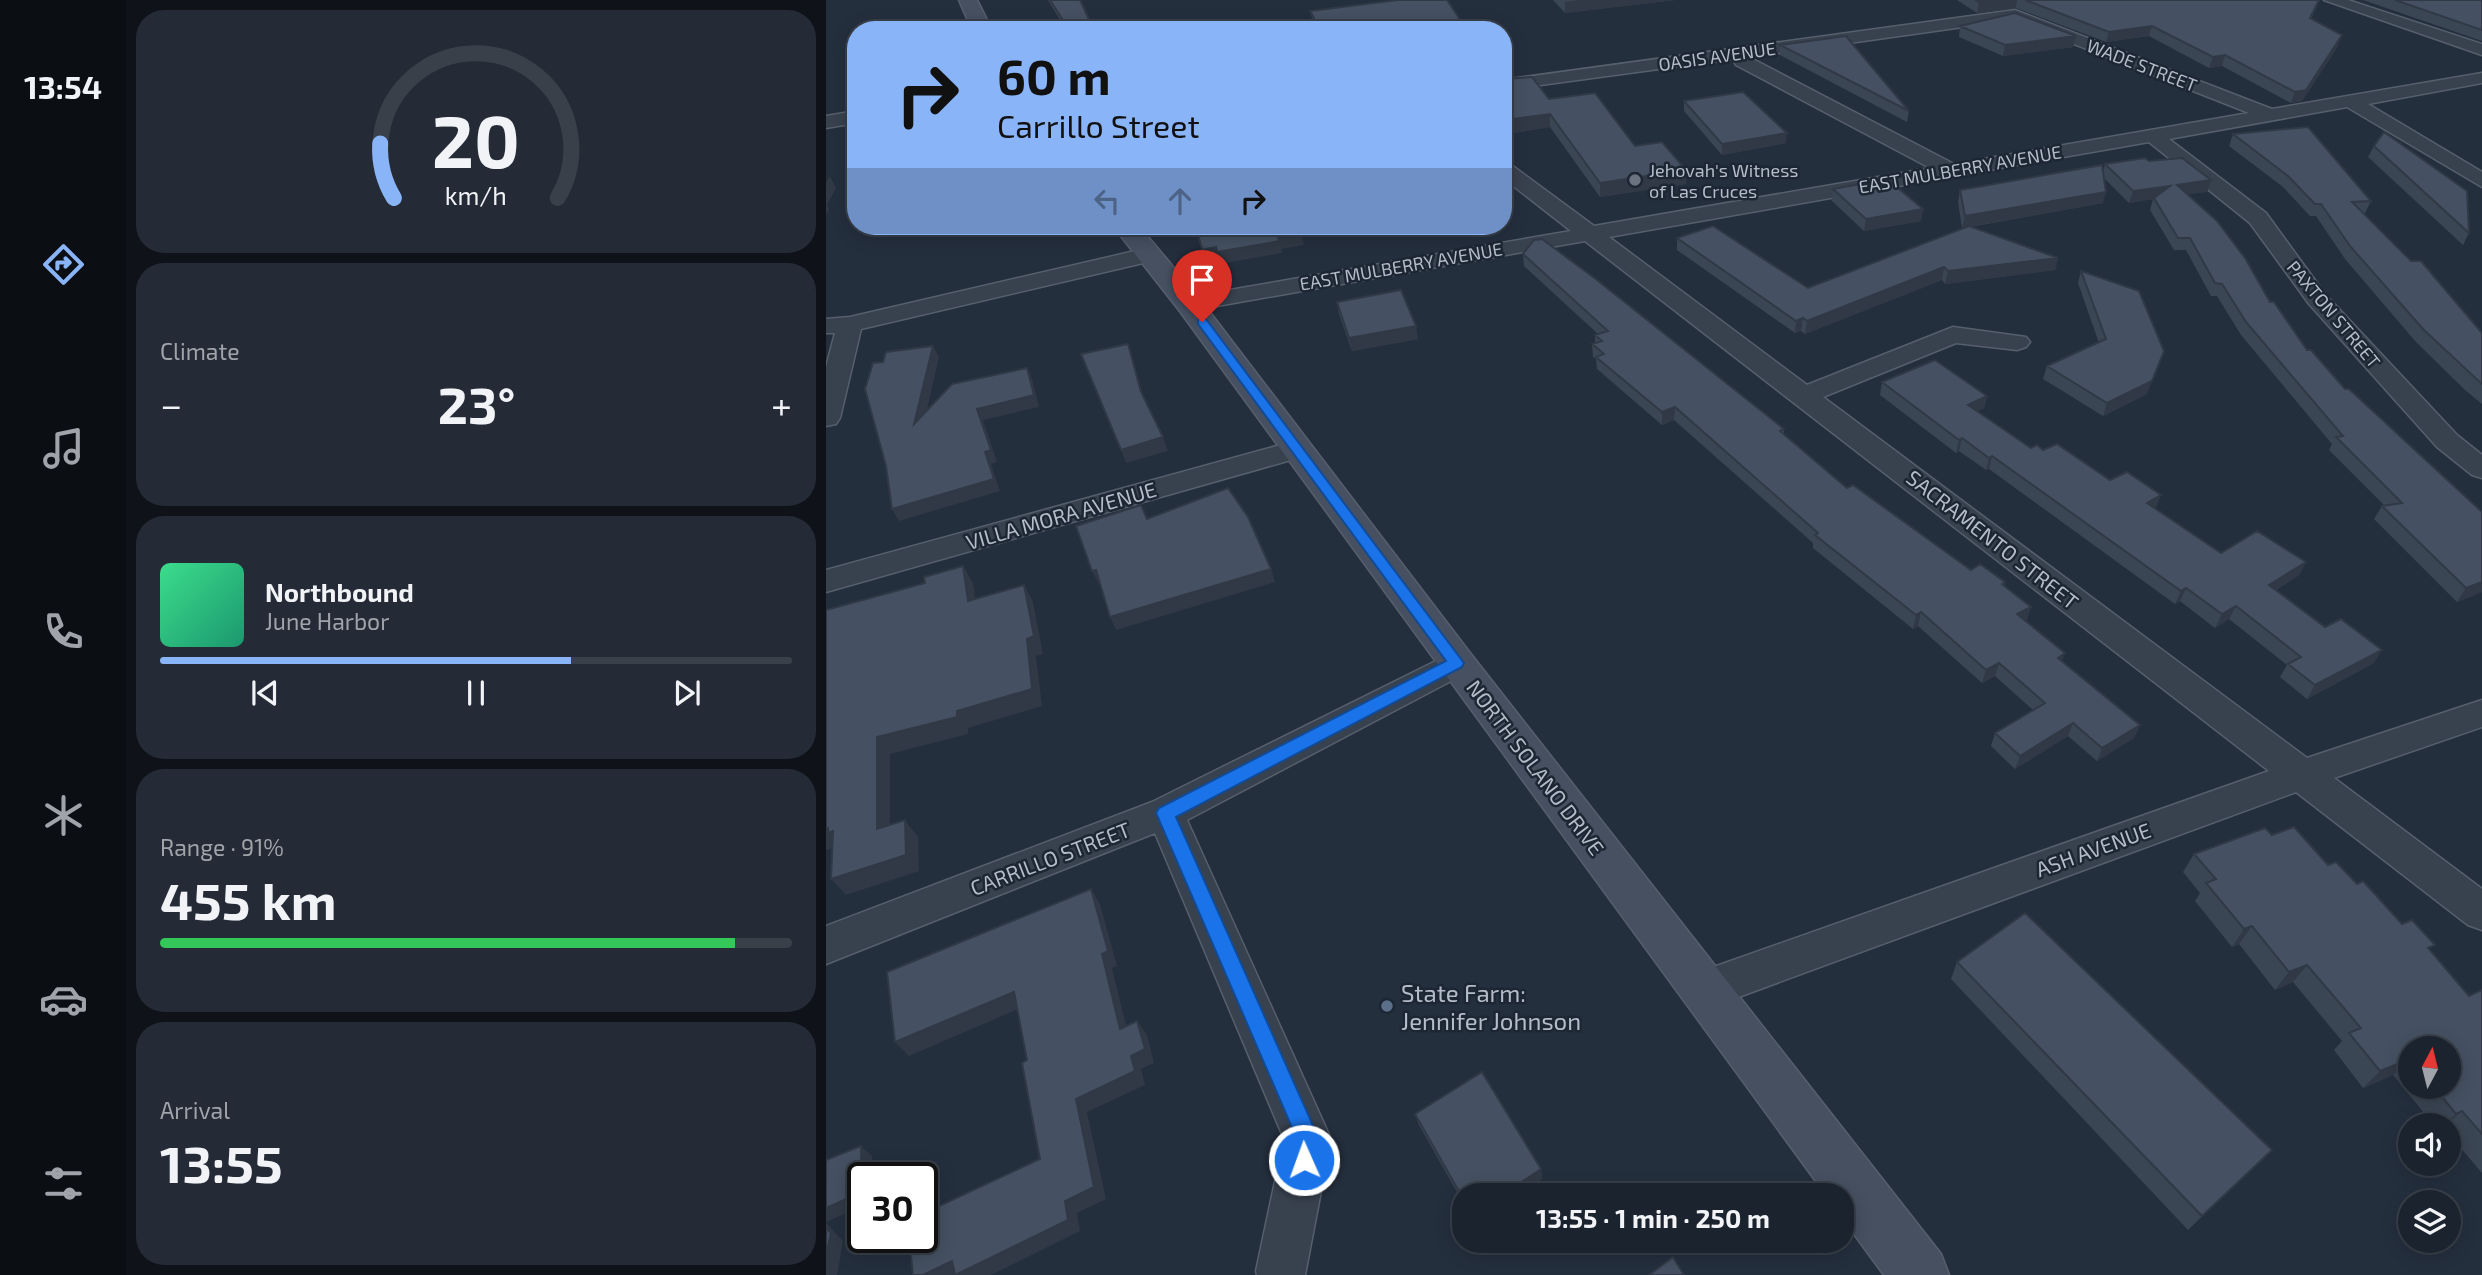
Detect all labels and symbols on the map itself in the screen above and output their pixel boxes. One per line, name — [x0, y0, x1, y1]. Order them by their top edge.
street label: WADE STREET — [2084, 34, 2201, 96]
street label: OASIS AVENUE — [1657, 37, 1777, 75]
street label: EAST MULBERRY AVENUE — [1857, 140, 2063, 198]
place label: Jehovah's Witness of Las Cruces — [1649, 159, 1798, 202]
marker: Jehovah's Witness of Las Cruces — [1627, 172, 1643, 188]
street label: EAST MULBERRY AVENUE — [1298, 237, 1504, 295]
pin — [1172, 250, 1232, 322]
street label: PAXTON STREET — [2283, 256, 2386, 373]
street label: SACRAMENTO STREET — [1902, 464, 2084, 614]
street label: VILLA MORA AVENUE — [963, 476, 1159, 554]
street label: NORTH SOLANO DRIVE — [1462, 675, 1610, 859]
street label: CARRILLO STREET — [967, 816, 1133, 900]
street label: ASH AVENUE — [2032, 817, 2154, 881]
place label: State Farm: Jennifer Johnson — [1401, 978, 1581, 1035]
marker: State Farm: Jennifer Johnson — [1379, 998, 1395, 1014]
north arrow — [2398, 1036, 2460, 1099]
position arrow — [1267, 1123, 1341, 1197]
speed limit sign: 30 — [847, 1162, 938, 1253]

